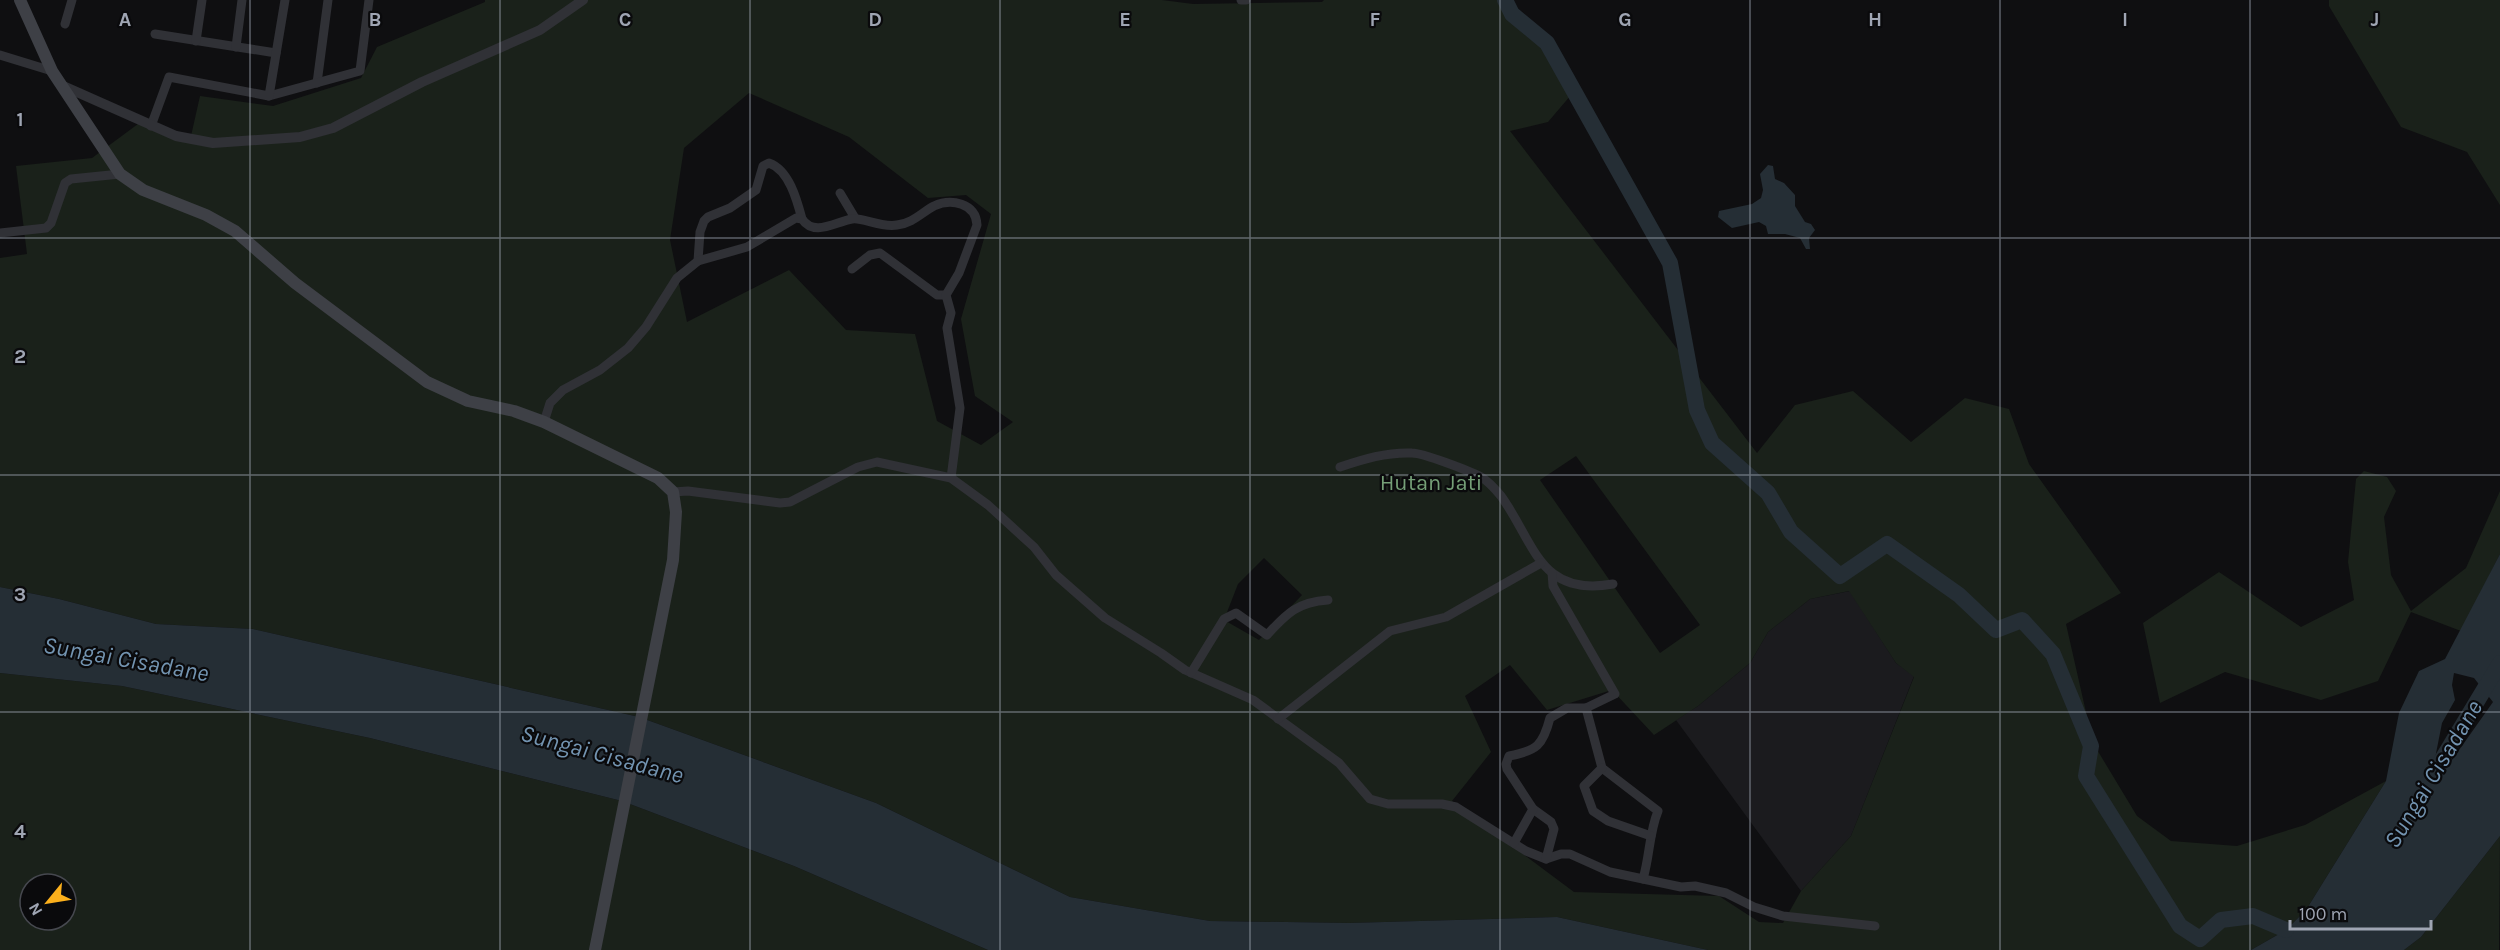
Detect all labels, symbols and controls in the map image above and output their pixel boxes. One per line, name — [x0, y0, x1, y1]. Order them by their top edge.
text: A — [119, 8, 132, 31]
text: B — [369, 8, 381, 31]
text: C — [619, 8, 631, 31]
text: D — [868, 8, 882, 31]
text: E — [1119, 8, 1131, 31]
text: F — [1370, 8, 1381, 31]
text: G — [1618, 8, 1632, 31]
text: H — [1868, 8, 1882, 31]
text: I — [2122, 8, 2128, 31]
text: J — [2371, 8, 2379, 31]
text: 1 — [16, 108, 24, 131]
text: 2 — [14, 345, 26, 368]
park label: Hutan Jati — [1380, 470, 1482, 496]
text: 3 — [14, 583, 26, 606]
water label: Sungai Cisadane — [41, 631, 211, 687]
water label: Sungai Cisadane — [2378, 695, 2488, 853]
water label: Sungai Cisadane — [518, 719, 686, 789]
text: 4 — [14, 820, 26, 843]
north arrow — [18, 872, 78, 932]
scale bar — [2290, 893, 2431, 931]
text: N — [24, 900, 47, 919]
text: 100 m — [2299, 903, 2347, 925]

